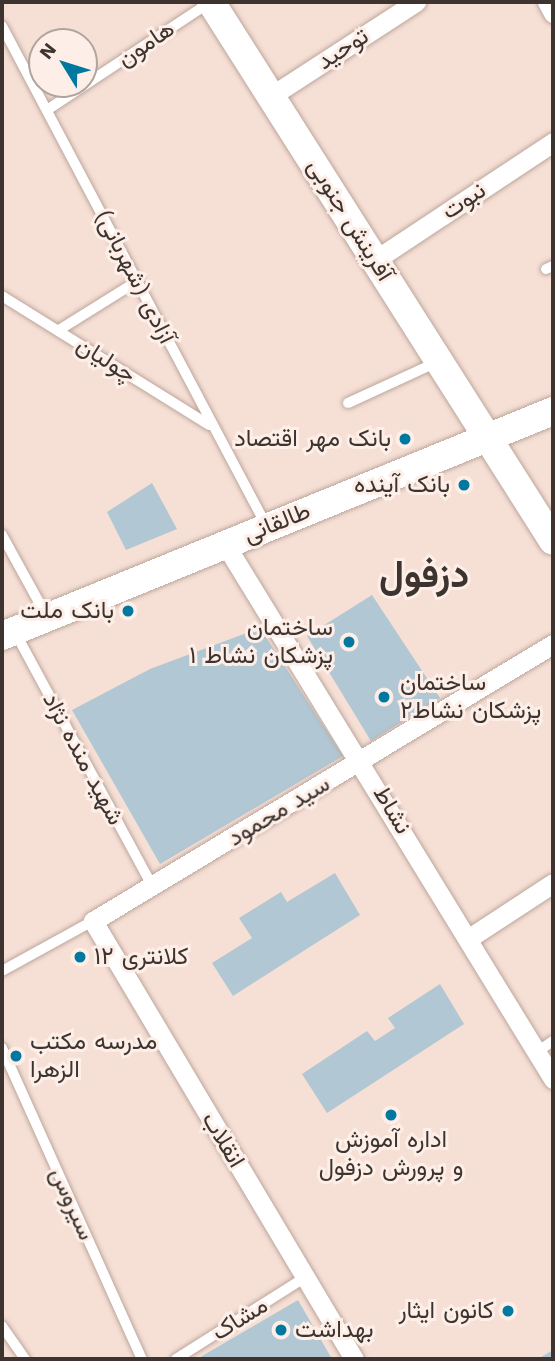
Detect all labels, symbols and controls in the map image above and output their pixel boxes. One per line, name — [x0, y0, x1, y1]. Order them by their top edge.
street label: هامون — [112, 15, 180, 73]
street label: توحید — [312, 22, 374, 76]
north arrow — [28, 28, 98, 98]
text: N — [34, 38, 61, 64]
street label: آفرینش جنوبی — [301, 153, 399, 287]
street label: نبوت — [437, 176, 491, 226]
street label: آزادی (شهربانی) — [89, 205, 181, 349]
street label: چولیان — [71, 331, 141, 389]
place label: بانک مهر اقتصاد — [234, 425, 391, 453]
marker: بانک مهر اقتصاد — [397, 431, 413, 447]
place label: بانک آینده — [354, 471, 450, 499]
marker: بانک آینده — [456, 477, 472, 493]
street label: طالقانی — [239, 497, 315, 549]
district label: دزفول — [379, 552, 469, 598]
place label: بانک ملت — [20, 597, 114, 625]
marker: بانک ملت — [120, 603, 136, 619]
place label: ساختمان پزشکان نشاط ۱ — [189, 614, 333, 670]
marker: ساختمان پزشکان نشاط ۱ — [339, 632, 359, 652]
place label: ساختمان پزشکان نشاط۲ — [400, 669, 541, 725]
marker: ساختمان پزشکان نشاط۲ — [374, 687, 394, 707]
street label: شهید منده نژاد — [36, 688, 130, 830]
street label: سید محمود — [223, 769, 335, 853]
street label: نشاط — [366, 781, 418, 839]
place label: کلانتری ۱۲ — [94, 943, 188, 971]
marker: کلانتری ۱۲ — [72, 949, 88, 965]
place label: مدرسه مکتب الزهرا — [30, 1028, 157, 1084]
marker: مدرسه مکتب الزهرا — [8, 1048, 24, 1064]
street label: انقلاب — [195, 1107, 251, 1173]
marker: اداره آموزش و پرورش دزفول — [383, 1107, 399, 1123]
place label: اداره آموزش و پرورش دزفول — [319, 1126, 463, 1182]
street label: سیروس — [43, 1163, 101, 1245]
street label: مشاک — [207, 1291, 273, 1347]
place label: کانون ایثار — [398, 1297, 494, 1325]
marker: کانون ایثار — [500, 1303, 516, 1319]
place label: بهداشت — [295, 1316, 374, 1344]
marker: بهداشت — [273, 1322, 289, 1338]

